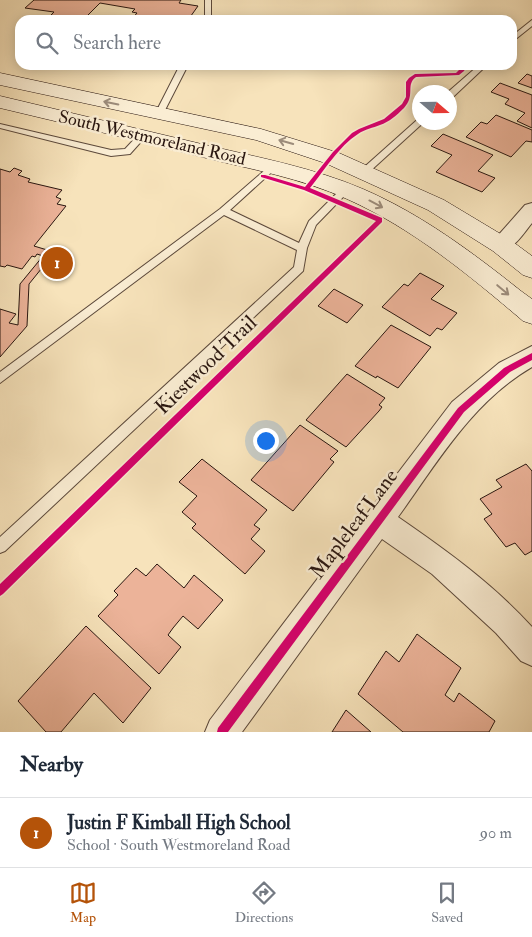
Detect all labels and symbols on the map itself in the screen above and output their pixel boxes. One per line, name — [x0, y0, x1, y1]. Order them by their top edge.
north arrow — [412, 85, 457, 130]
one-way arrow — [104, 98, 120, 107]
street label: South Westmoreland Road — [56, 105, 248, 171]
one-way arrow — [278, 137, 294, 147]
one-way arrow — [368, 200, 383, 209]
pin: 1 — [41, 244, 73, 282]
one-way arrow — [497, 284, 510, 295]
street label: Kiestwood Trail — [149, 309, 263, 420]
your location — [253, 428, 279, 454]
street label: Mapleleaf Lane — [304, 463, 404, 584]

